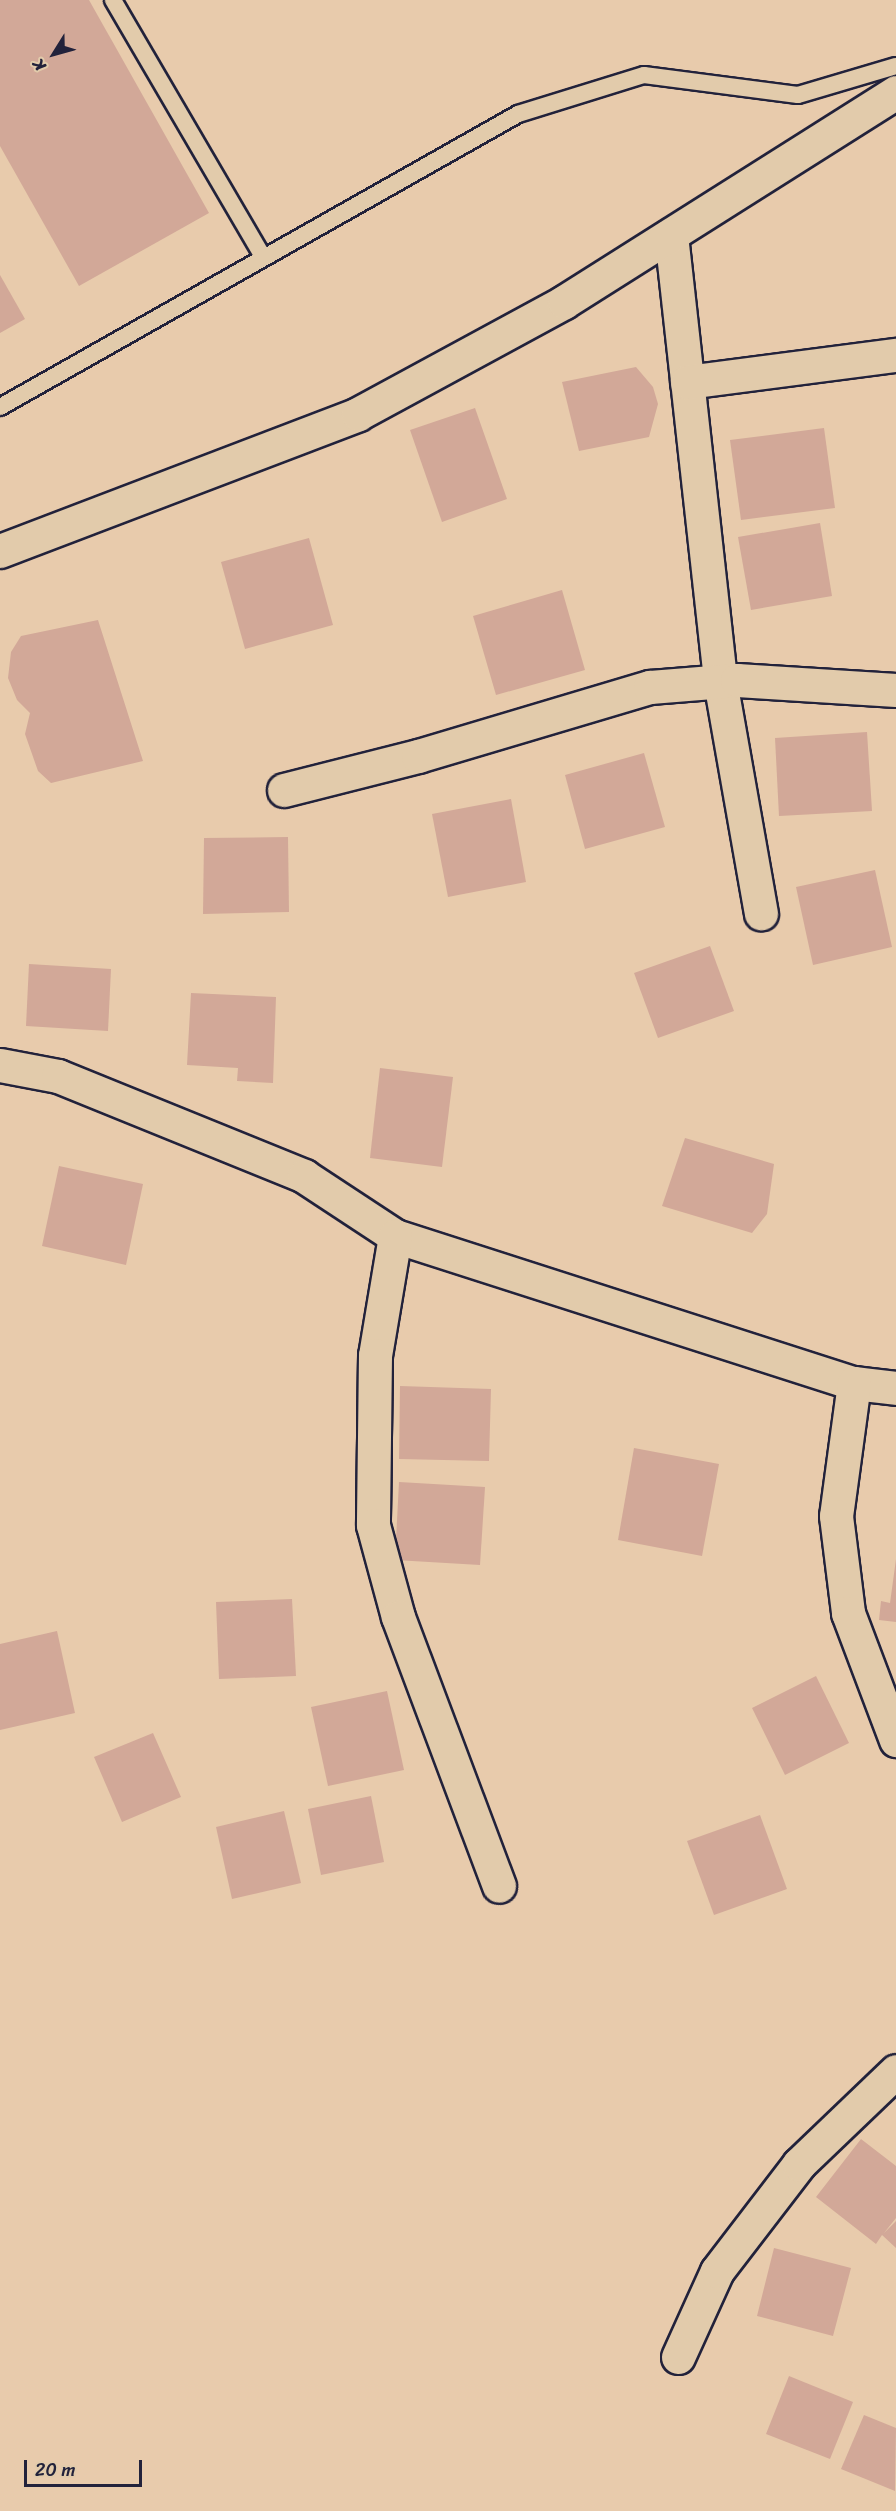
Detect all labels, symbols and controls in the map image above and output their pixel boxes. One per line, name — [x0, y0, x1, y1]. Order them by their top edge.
north arrow — [24, 24, 84, 84]
text: K — [25, 53, 54, 78]
scale bar — [27, 2448, 146, 2486]
text: 20 m — [35, 2454, 75, 2486]

